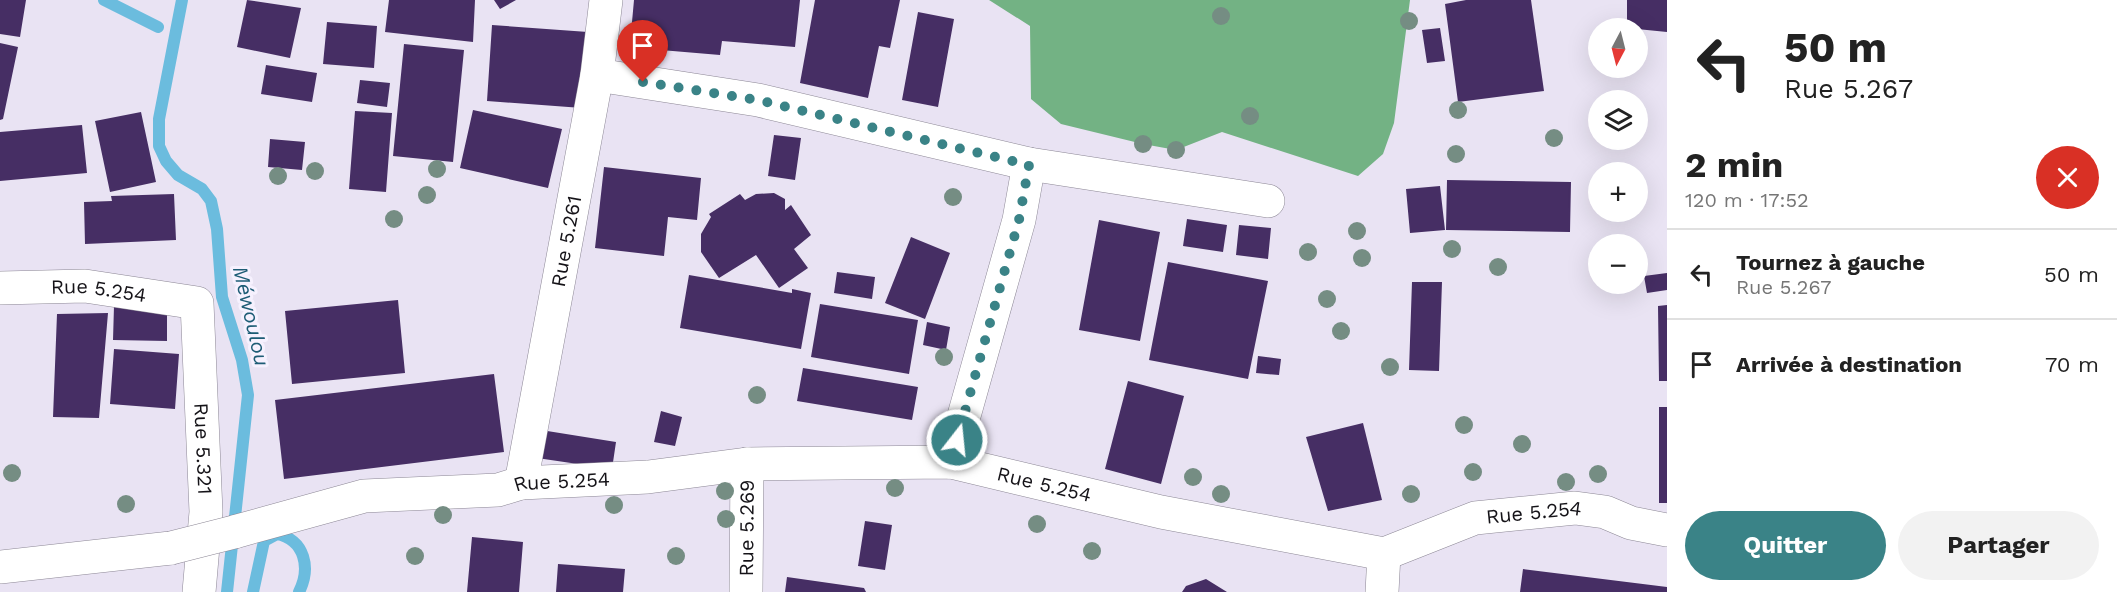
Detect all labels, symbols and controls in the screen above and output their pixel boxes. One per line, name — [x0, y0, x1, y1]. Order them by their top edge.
north arrow — [1588, 18, 1648, 78]
map controls — [1588, 18, 1648, 294]
pin — [617, 20, 668, 82]
text: 50 m — [1784, 23, 1887, 72]
icon: left — [1685, 24, 1763, 102]
icon: arrive — [626, 29, 659, 62]
text: Rue 5.267 — [1784, 73, 1913, 105]
button: layers — [1588, 90, 1648, 150]
text: 2 min — [1685, 144, 1783, 186]
button: close — [2036, 146, 2099, 209]
button: + — [1588, 162, 1648, 222]
text: 120 m · 17:52 — [1685, 188, 1809, 212]
street label: Rue 5.261 — [546, 194, 586, 289]
button: − — [1588, 234, 1648, 294]
text: Tournez à gauche — [1736, 250, 1925, 275]
icon: left — [1685, 258, 1718, 291]
text: 50 m — [2044, 262, 2099, 287]
water label: Méwoulou — [228, 263, 275, 368]
street label: Rue 5.254 — [51, 274, 148, 307]
text: Rue 5.267 — [1736, 275, 1832, 299]
icon: arrive — [1685, 348, 1718, 381]
text: Arrivée à destination — [1736, 352, 1962, 377]
text: 70 m — [2045, 352, 2099, 377]
street label: Rue 5.321 — [189, 402, 217, 495]
position arrow — [925, 408, 989, 472]
street label: Rue 5.254 — [995, 461, 1094, 507]
street label: Rue 5.254 — [511, 467, 611, 497]
street label: Rue 5.269 — [734, 479, 759, 577]
street label: Rue 5.254 — [1485, 495, 1583, 529]
button: Quitter — [1685, 511, 1886, 580]
button: Partager — [1898, 511, 2099, 580]

